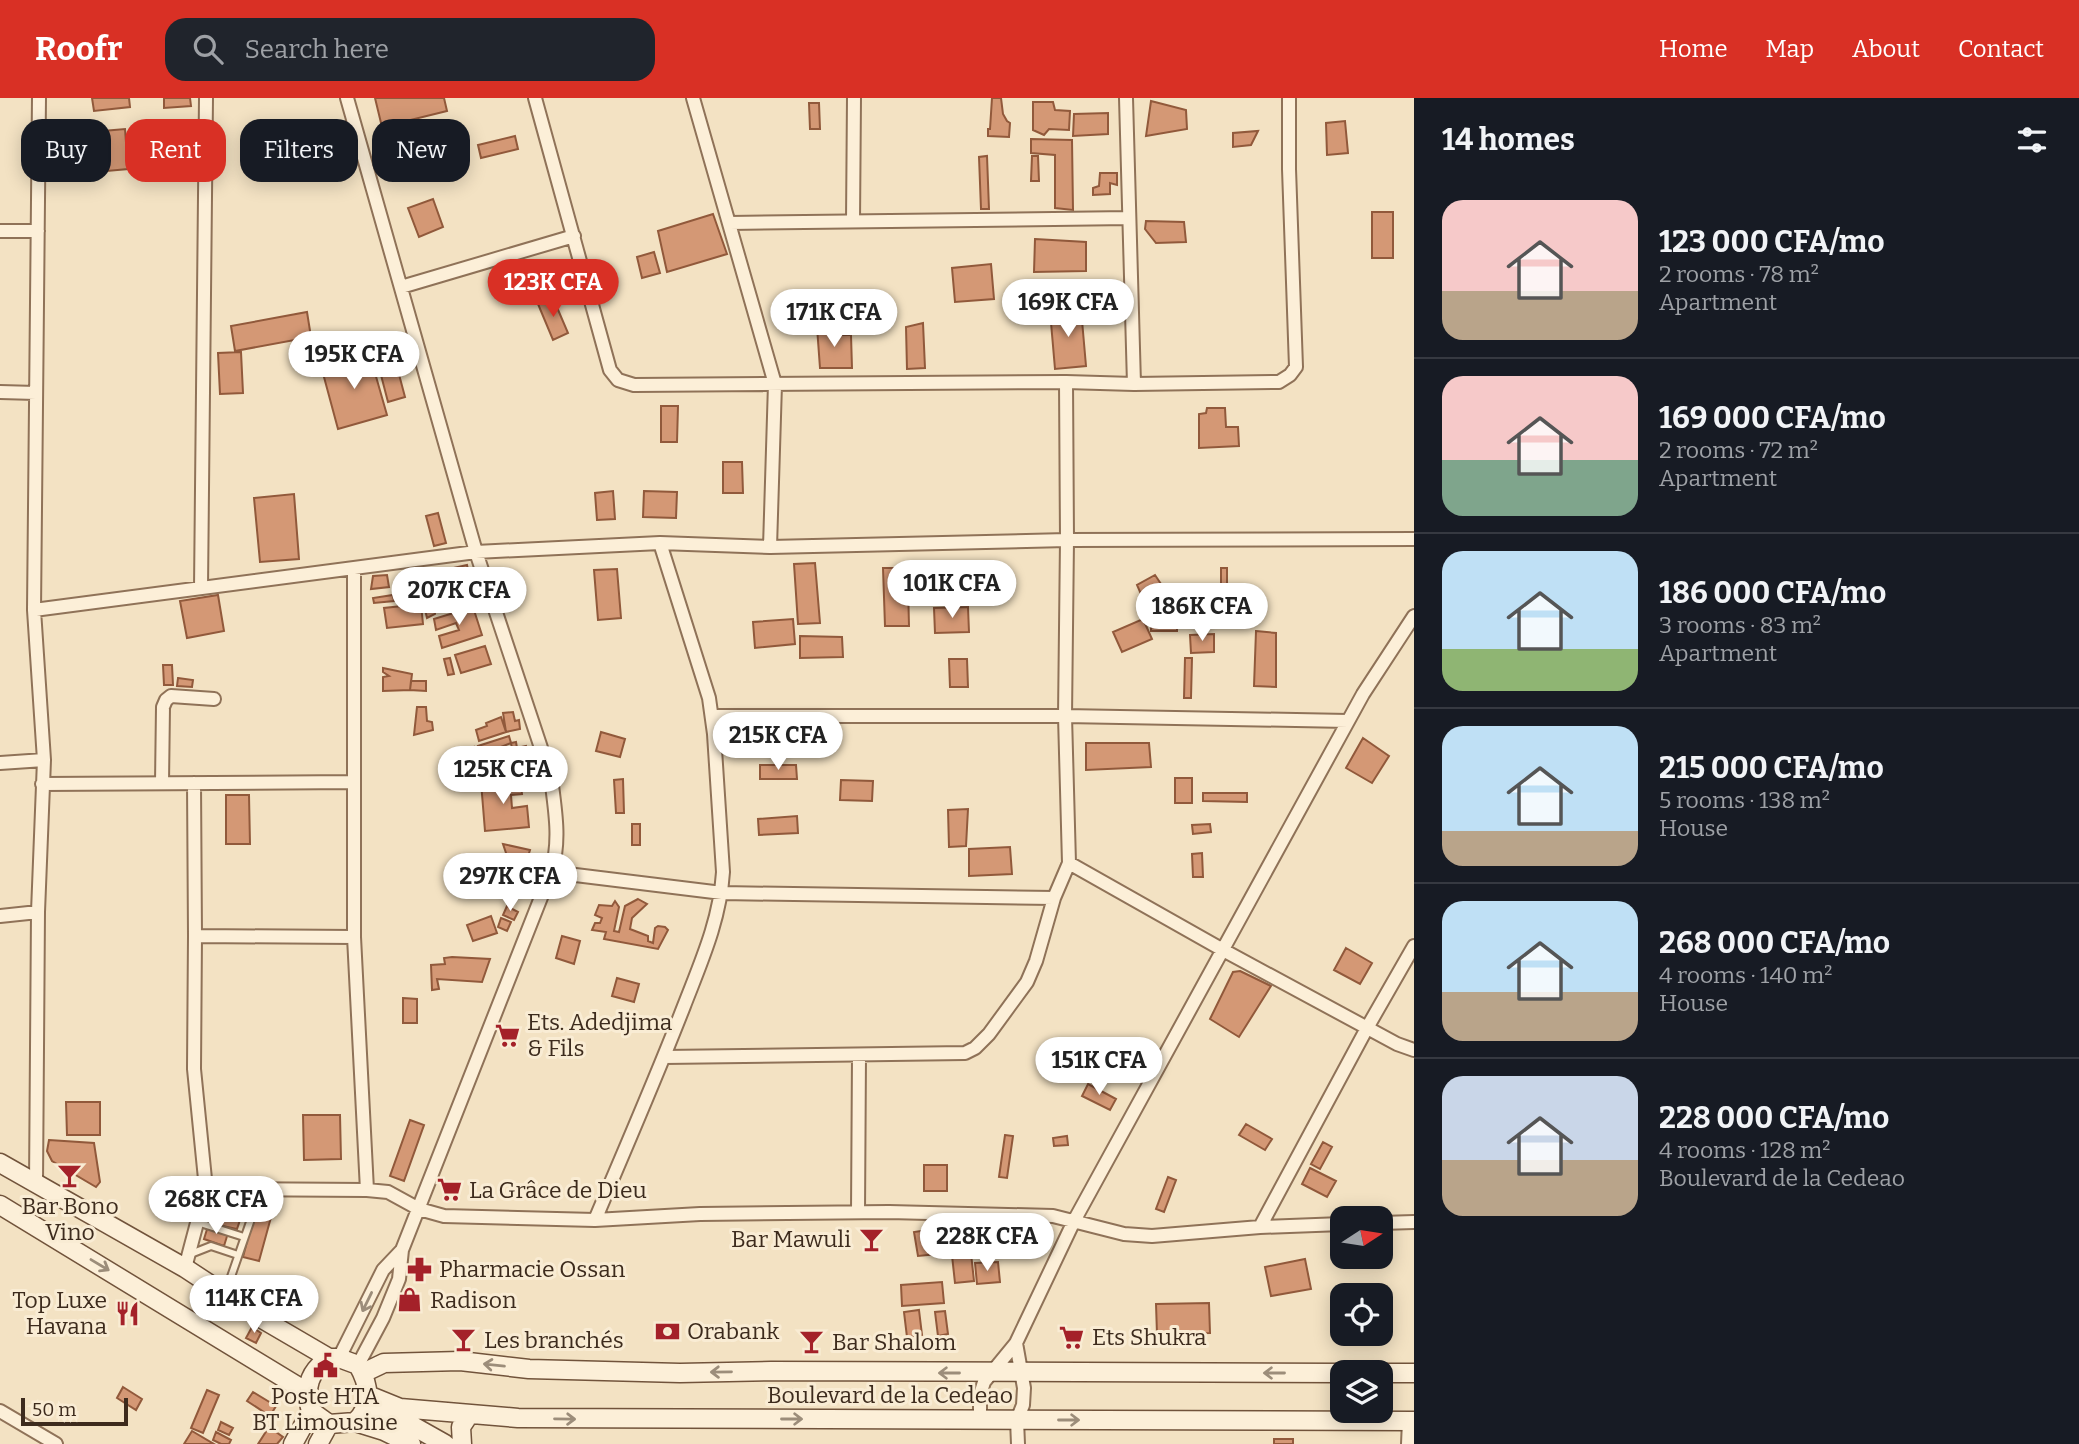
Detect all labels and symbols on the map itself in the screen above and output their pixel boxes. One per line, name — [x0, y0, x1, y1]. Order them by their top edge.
pin: 123K CFA — [481, 260, 625, 319]
pin: 169K CFA — [996, 280, 1140, 339]
pin: 171K CFA — [762, 289, 906, 349]
pin: 195K CFA — [282, 331, 426, 391]
pin: 101K CFA — [880, 560, 1024, 620]
pin: 207K CFA — [387, 568, 531, 627]
pin: 186K CFA — [1130, 584, 1274, 643]
pin: 215K CFA — [706, 712, 850, 772]
pin: 125K CFA — [431, 746, 575, 806]
pin: 297K CFA — [438, 854, 582, 913]
place label: Ets. Adedjima & Fils — [527, 1008, 673, 1062]
supermarket icon: Ets. Adedjima & Fils — [493, 1021, 521, 1049]
pin: 151K CFA — [1027, 1038, 1171, 1097]
bar icon: Bar Bono Vino — [56, 1162, 84, 1190]
pin: 268K CFA — [144, 1176, 288, 1236]
supermarket icon: La Grâce de Dieu — [435, 1176, 463, 1204]
place label: La Grâce de Dieu — [469, 1176, 647, 1204]
place label: Bar Bono Vino — [21, 1192, 119, 1246]
north arrow — [1330, 1206, 1393, 1269]
pin: 228K CFA — [915, 1214, 1059, 1273]
place label: Bar Mawuli — [731, 1225, 851, 1253]
bar icon: Bar Mawuli — [857, 1225, 885, 1253]
pharmacy icon: Pharmacie Ossan — [405, 1255, 433, 1283]
place label: Pharmacie Ossan — [439, 1255, 626, 1283]
one-way arrow — [90, 1259, 110, 1273]
pin: 114K CFA — [182, 1276, 326, 1335]
place label: Top Luxe Havana — [12, 1286, 107, 1340]
shop icon: Radison — [396, 1286, 424, 1314]
place label: Radison — [430, 1286, 517, 1314]
one-way arrow — [360, 1291, 374, 1312]
restaurant icon: Top Luxe Havana — [113, 1299, 141, 1327]
bank icon: Orabank — [653, 1317, 681, 1345]
place label: Orabank — [687, 1317, 779, 1345]
supermarket icon: Ets Shukra — [1058, 1323, 1086, 1351]
place label: Ets Shukra — [1092, 1323, 1207, 1351]
bar icon: Les branchés — [450, 1326, 478, 1354]
place label: Les branchés — [484, 1326, 624, 1354]
bar icon: Bar Shalom — [798, 1328, 826, 1356]
place label: Bar Shalom — [832, 1328, 956, 1356]
public building icon: Poste HTA BT Limousine — [311, 1352, 339, 1380]
one-way arrow — [483, 1358, 506, 1371]
one-way arrow — [710, 1365, 733, 1379]
one-way arrow — [937, 1366, 960, 1379]
one-way arrow — [1263, 1366, 1286, 1380]
street label: Boulevard de la Cedeao — [767, 1381, 1013, 1409]
place label: Poste HTA BT Limousine — [252, 1382, 398, 1436]
scale bar — [21, 1395, 128, 1427]
one-way arrow — [553, 1412, 576, 1426]
one-way arrow — [781, 1412, 804, 1426]
one-way arrow — [1057, 1413, 1080, 1427]

